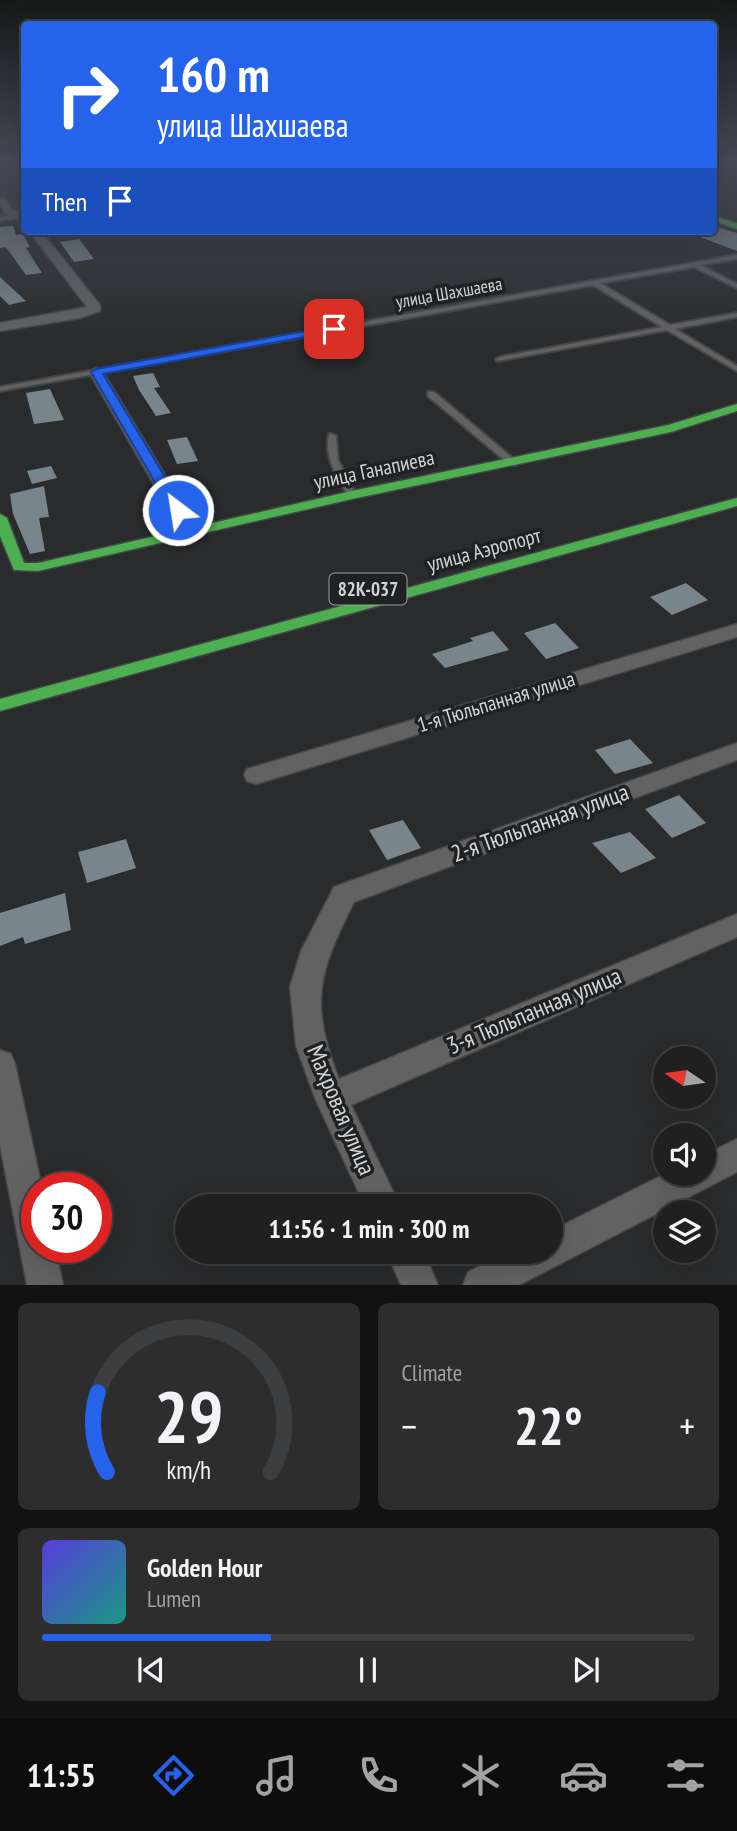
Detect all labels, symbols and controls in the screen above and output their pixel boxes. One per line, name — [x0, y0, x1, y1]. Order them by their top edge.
text: 160 m — [157, 42, 270, 106]
icon: right — [42, 49, 133, 140]
text: улица Шахшаева — [157, 104, 349, 146]
icon: arrive — [101, 182, 139, 220]
text: Then — [42, 185, 87, 218]
street label: улица Шахшаева — [394, 272, 504, 313]
pin — [304, 299, 364, 359]
icon: arrive — [315, 310, 353, 348]
street label: улица Ганапиева — [311, 444, 437, 495]
position arrow — [141, 473, 215, 547]
street label: улица Аэропорт — [424, 521, 544, 578]
road number: 82К-037 — [330, 574, 406, 604]
street label: 1-я Тюльпанная улица — [414, 665, 578, 738]
street label: 2-я Тюльпанная улица — [447, 776, 633, 869]
street label: 3-я Тюльпанная улица — [442, 960, 626, 1061]
street label: Махровая улица — [300, 1040, 383, 1180]
north arrow — [653, 1046, 716, 1110]
map controls — [653, 1046, 716, 1263]
button: sound — [653, 1123, 716, 1186]
speed limit sign: 30 — [21, 1172, 112, 1263]
button: layers — [653, 1200, 716, 1263]
text: 11:56 · 1 min · 300 m — [269, 1212, 469, 1245]
text: Climate — [402, 1358, 462, 1387]
text: 29 — [154, 1369, 224, 1463]
text: 22° — [514, 1392, 583, 1459]
text: − — [402, 1401, 417, 1450]
text: + — [679, 1401, 695, 1450]
text: km/h — [167, 1454, 211, 1486]
text: Golden Hour — [147, 1551, 262, 1584]
text: Lumen — [147, 1584, 201, 1613]
icon: previous — [132, 1651, 170, 1689]
icon: pause — [349, 1651, 387, 1689]
icon: next — [567, 1651, 605, 1689]
icon: directions — [149, 1751, 198, 1800]
icon: music — [252, 1751, 301, 1800]
icon: phone — [354, 1751, 403, 1800]
icon: climate — [456, 1751, 505, 1800]
icon: car — [559, 1751, 608, 1800]
icon: filters — [661, 1751, 710, 1800]
text: 11:55 — [27, 1754, 96, 1796]

